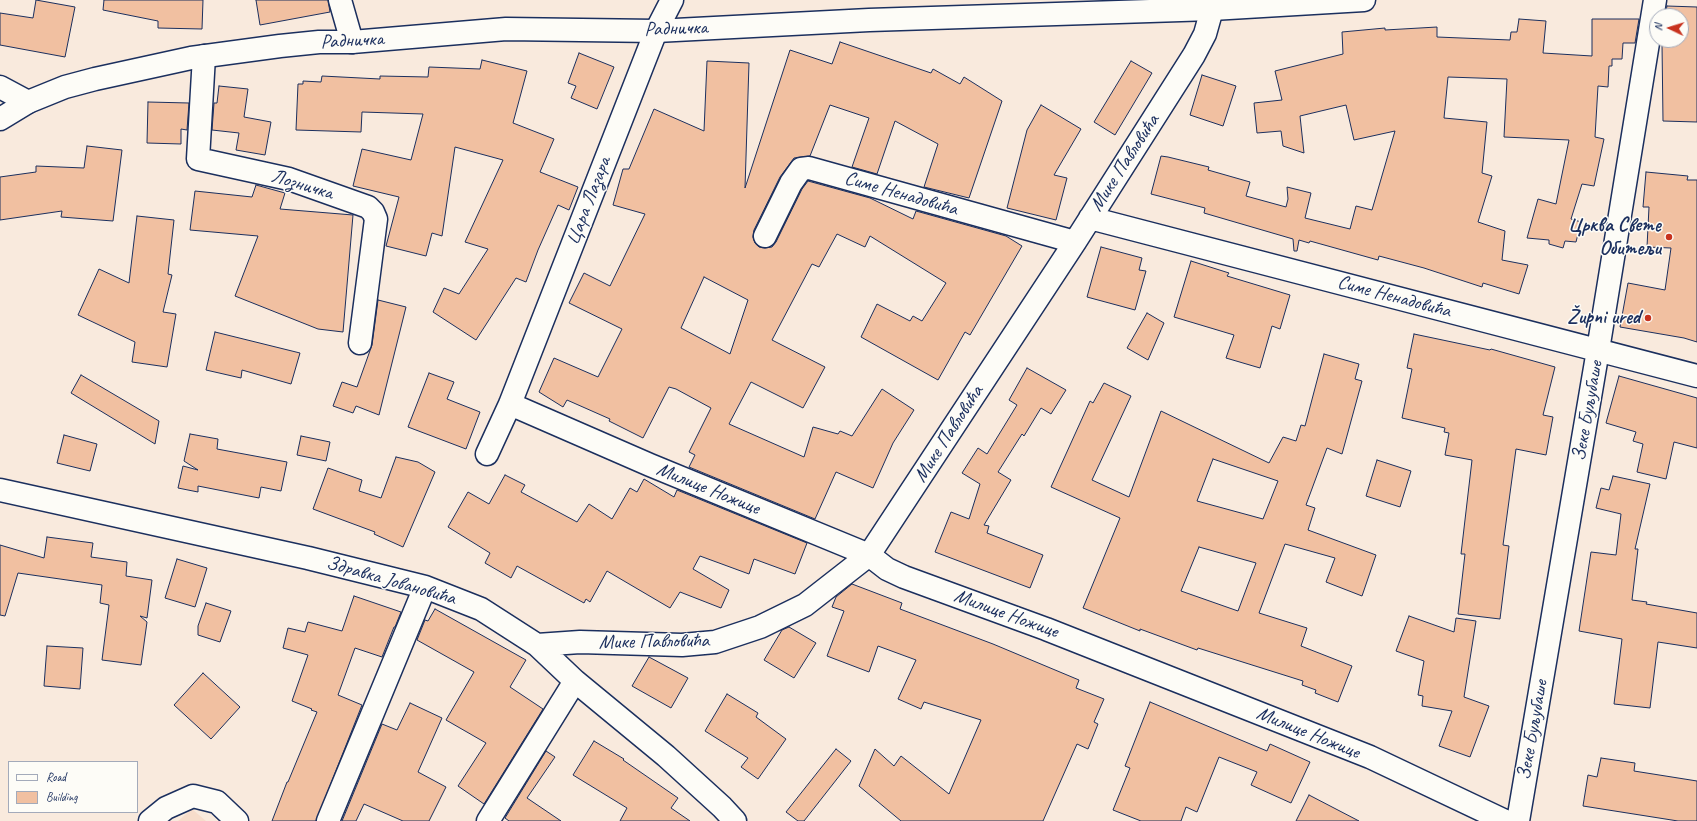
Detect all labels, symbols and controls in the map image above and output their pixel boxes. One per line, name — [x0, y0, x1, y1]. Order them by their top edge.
north arrow — [1649, 8, 1689, 48]
street label: Радничка — [644, 16, 708, 42]
text: N — [1651, 23, 1665, 31]
street label: Радничка — [320, 27, 384, 55]
street label: Мике Павловића — [1085, 110, 1165, 216]
street label: Цара Лазара — [561, 154, 617, 248]
street label: Лозничка — [268, 164, 336, 206]
street label: Симе Ненадовића — [842, 166, 960, 222]
place label: Црква Свете Обитељи — [1568, 214, 1661, 261]
marker: Црква Свете Обитељи — [1664, 232, 1674, 242]
street label: Симе Ненадовића — [1335, 270, 1453, 324]
place label: Župni ured — [1567, 306, 1640, 330]
marker: Župni ured — [1643, 313, 1653, 323]
street label: Зеке Буљубаше — [1567, 359, 1609, 463]
street label: Мике Павловића — [909, 381, 989, 487]
street label: Милице Ножице — [653, 457, 763, 521]
street label: Здравка Јовановића — [324, 551, 458, 611]
street label: Милице Ножице — [951, 584, 1061, 644]
street label: Мике Павловића — [599, 629, 709, 655]
street label: Зеке Буљубаше — [1512, 678, 1554, 782]
street label: Милице Ножице — [1253, 701, 1363, 765]
legend — [8, 761, 138, 813]
text: Road — [46, 769, 66, 785]
text: Building — [46, 789, 78, 805]

